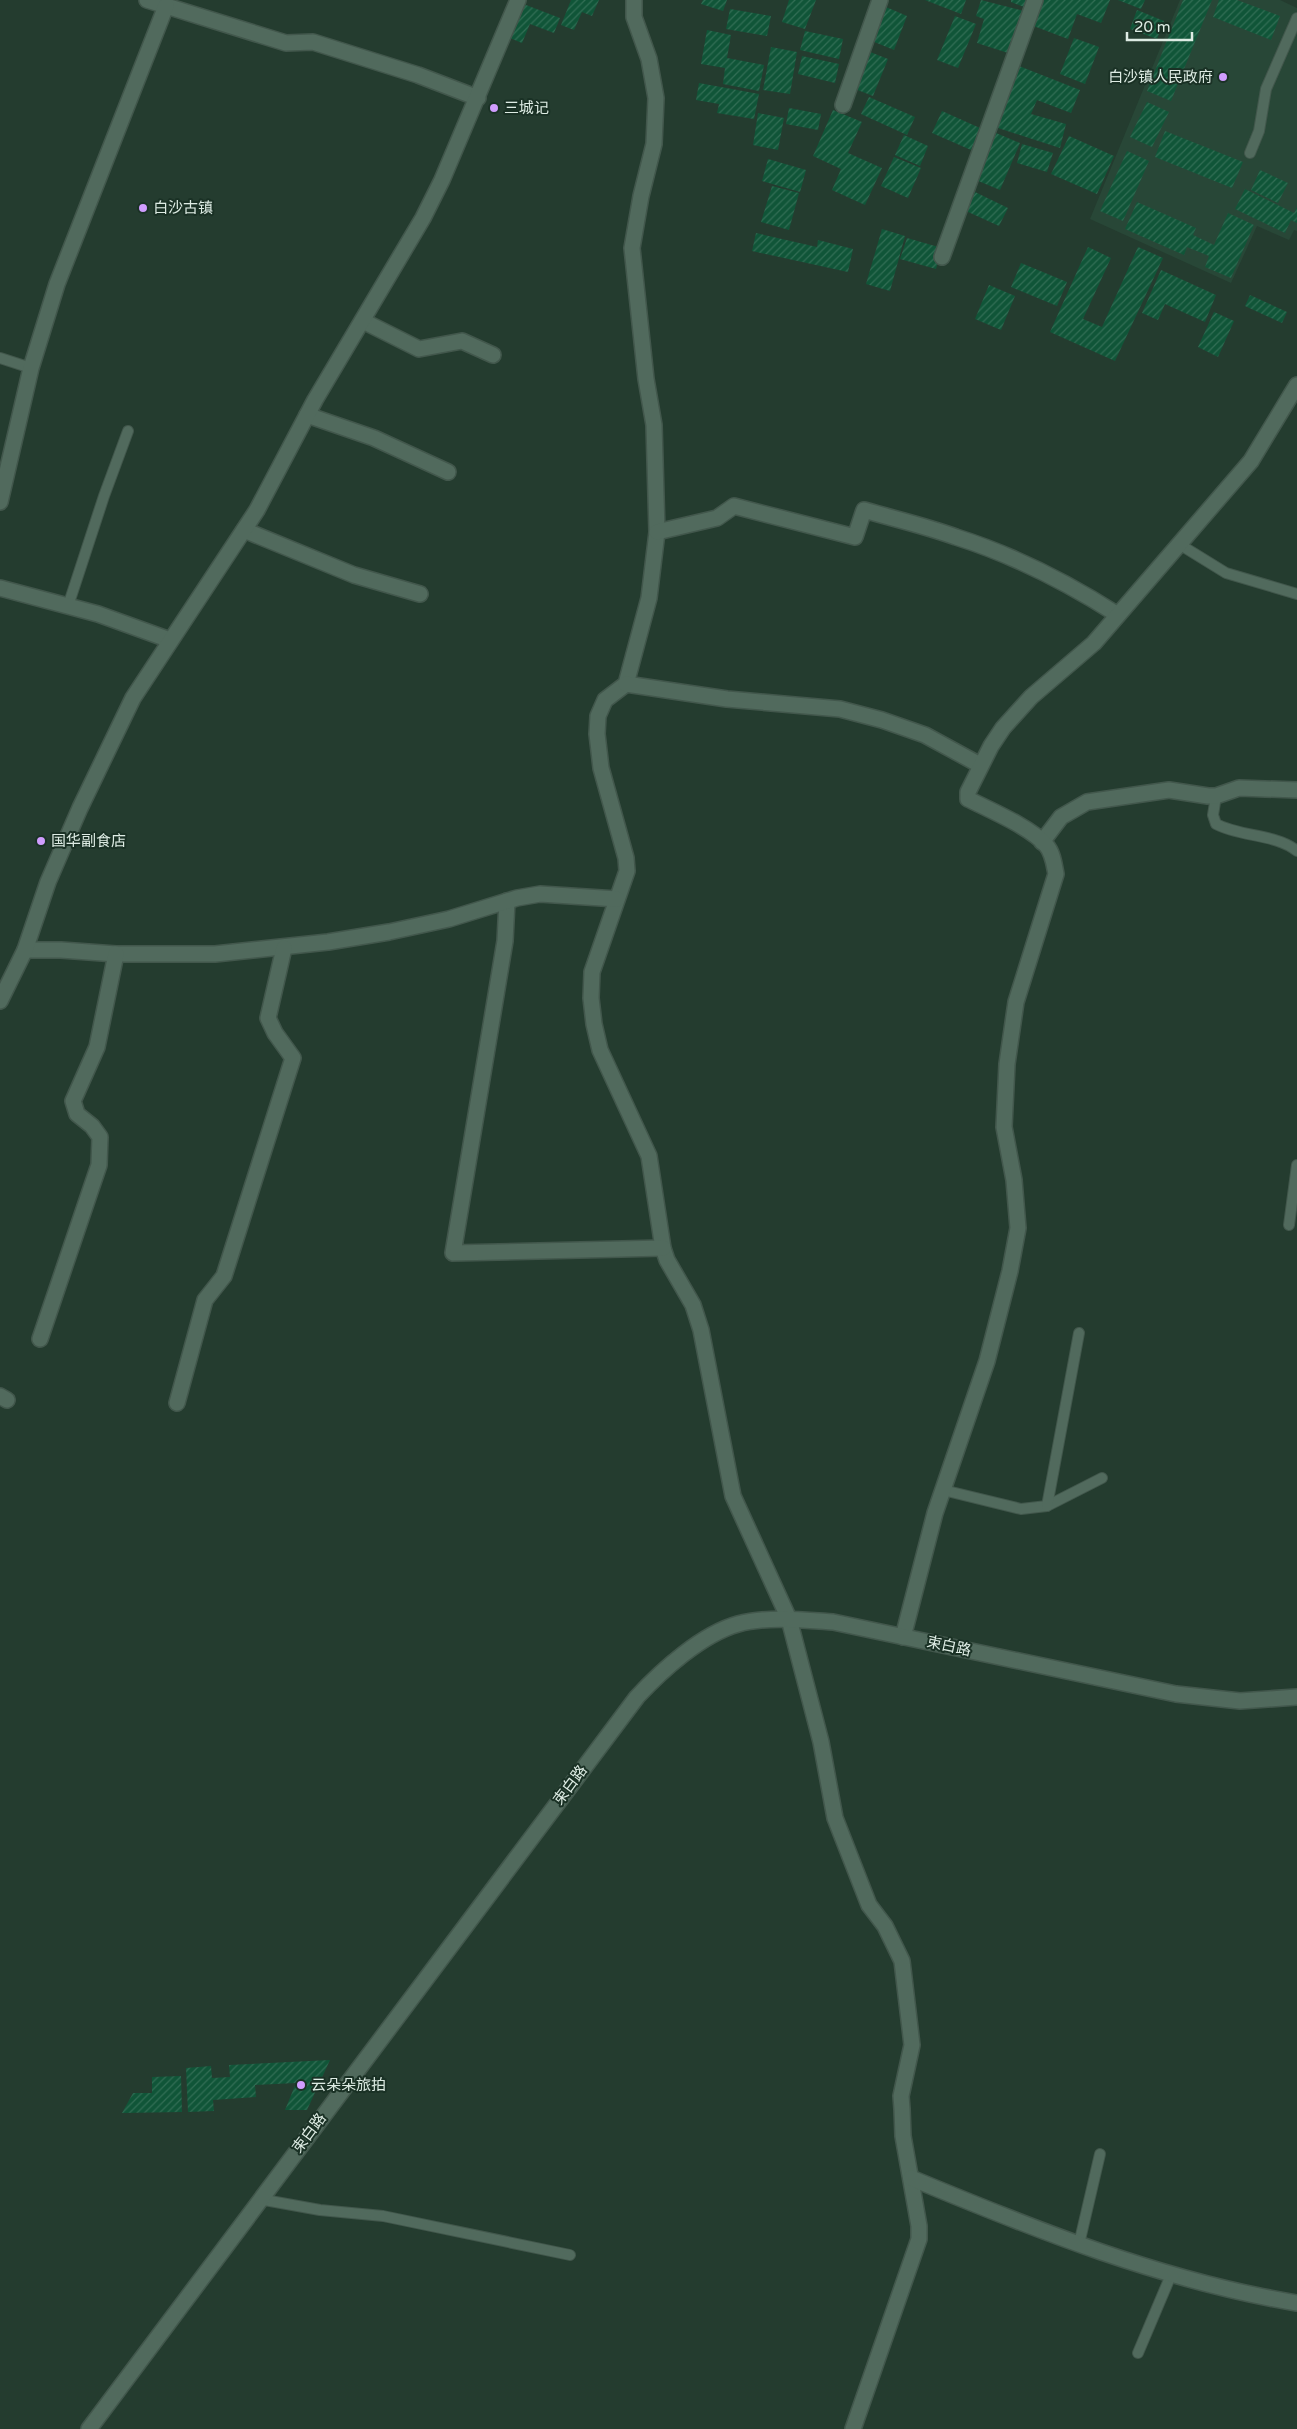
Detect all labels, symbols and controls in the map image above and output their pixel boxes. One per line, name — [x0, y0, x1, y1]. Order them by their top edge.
scale bar — [1127, 10, 1192, 42]
text: 20 m — [1134, 18, 1171, 36]
place label: 白沙镇人民政府 — [1108, 68, 1213, 86]
marker: 白沙镇人民政府 — [1217, 71, 1229, 83]
place label: 三城记 — [504, 99, 549, 117]
marker: 三城记 — [488, 102, 500, 114]
place label: 白沙古镇 — [153, 199, 213, 217]
marker: 白沙古镇 — [137, 202, 149, 214]
place label: 国华副食店 — [51, 832, 126, 850]
marker: 国华副食店 — [35, 835, 47, 847]
street label: 束白路 — [925, 1633, 973, 1659]
street label: 束白路 — [549, 1762, 591, 1808]
place label: 云朵朵旅拍 — [311, 2076, 386, 2094]
marker: 云朵朵旅拍 — [295, 2079, 307, 2091]
street label: 束白路 — [288, 2110, 330, 2156]

